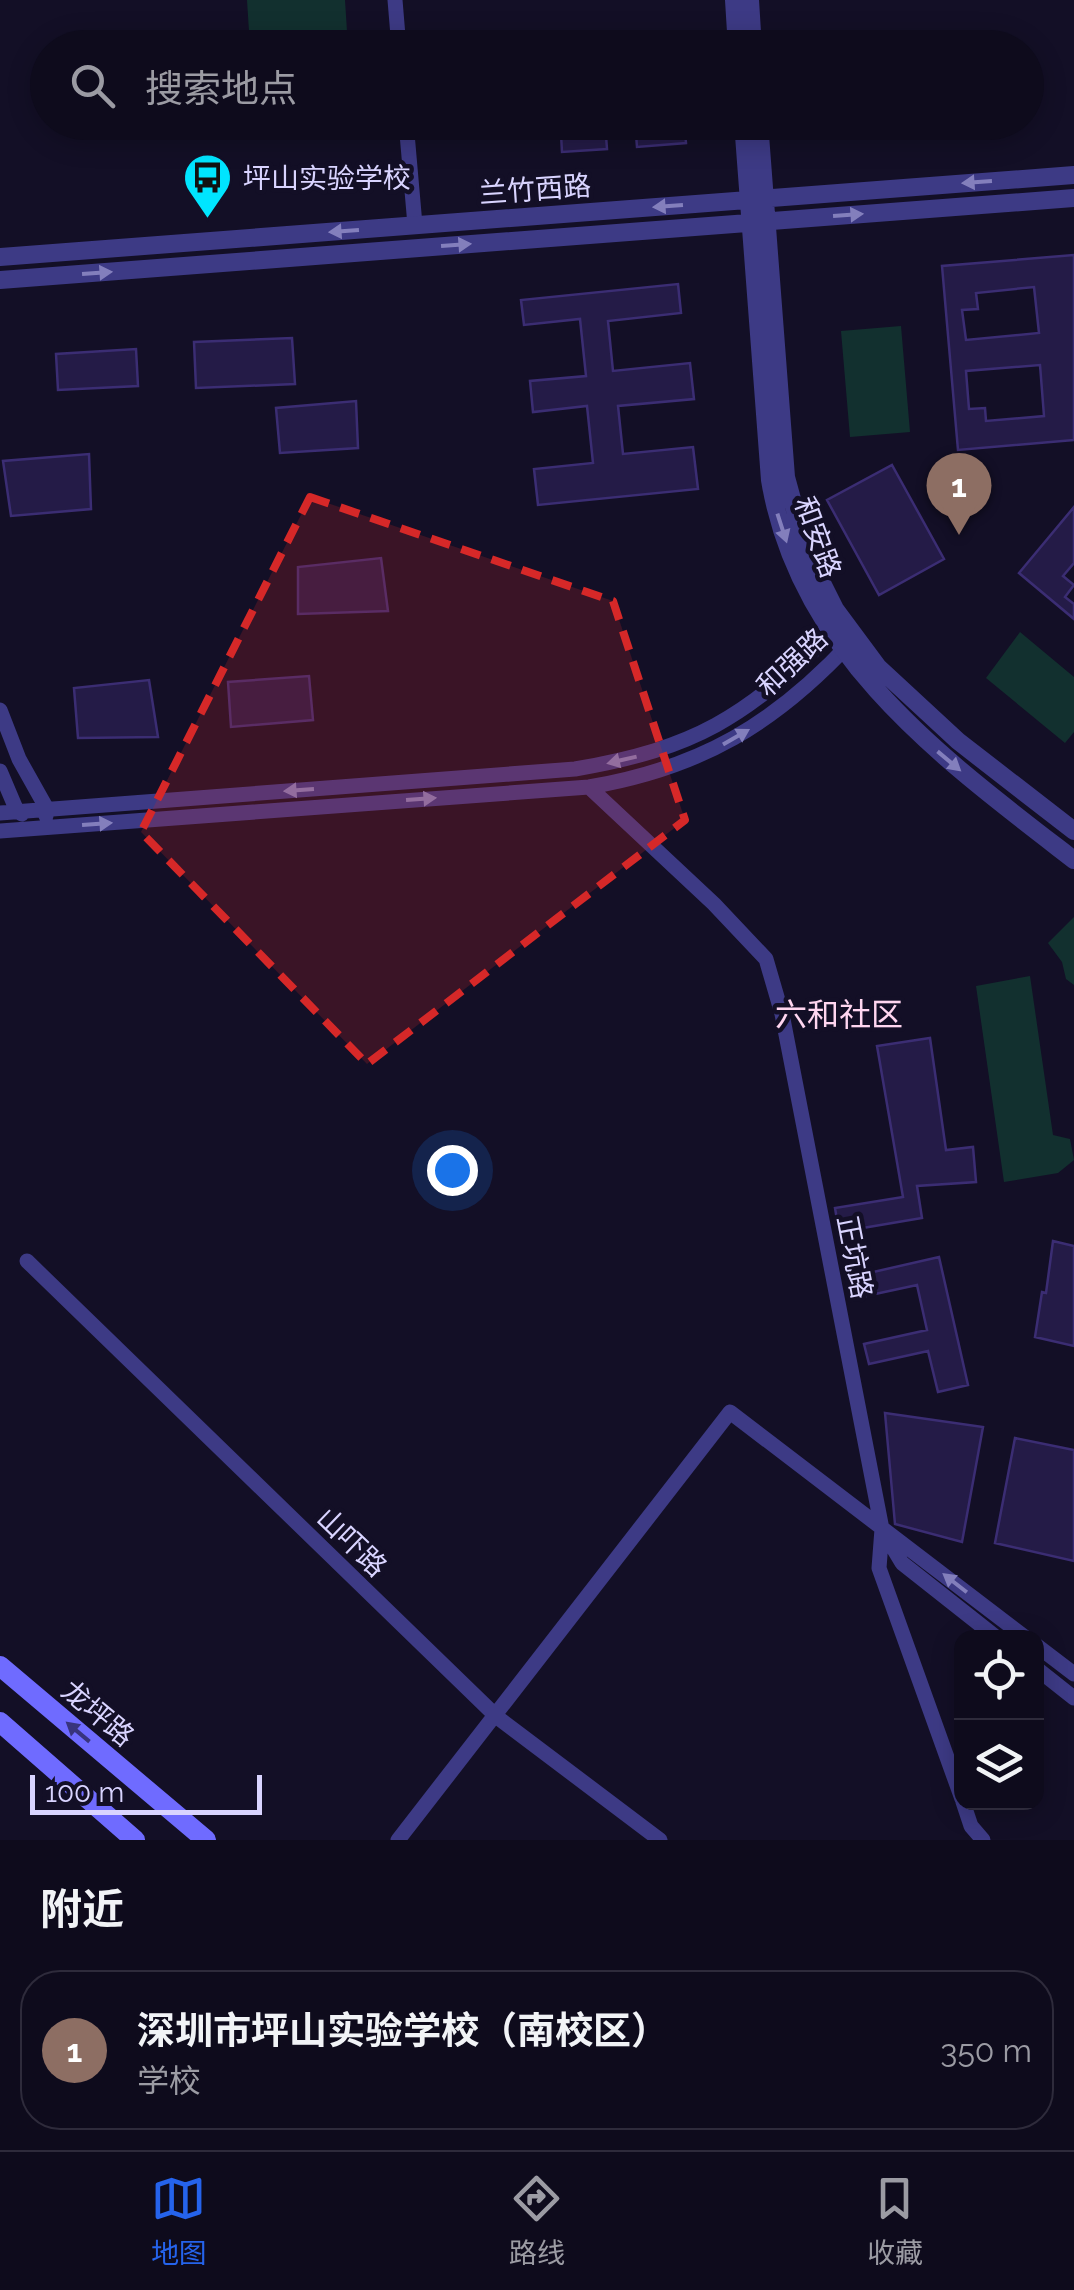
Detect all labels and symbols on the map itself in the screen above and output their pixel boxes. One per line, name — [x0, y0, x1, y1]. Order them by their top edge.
bus stop icon: 坪山实验学校 — [182, 152, 234, 220]
place label: 坪山实验学校 — [243, 162, 411, 195]
street label: 兰竹西路 — [478, 169, 592, 210]
one-way arrow — [960, 175, 992, 191]
one-way arrow — [651, 198, 683, 214]
one-way arrow — [833, 207, 865, 223]
one-way arrow — [327, 223, 359, 239]
one-way arrow — [441, 237, 473, 253]
one-way arrow — [82, 264, 114, 280]
pin: 1 — [926, 452, 992, 535]
street label: 和安路 — [788, 492, 847, 582]
one-way arrow — [775, 514, 790, 544]
street label: 和强路 — [750, 622, 834, 703]
one-way arrow — [722, 729, 751, 746]
one-way arrow — [936, 749, 961, 771]
one-way arrow — [606, 753, 637, 768]
one-way arrow — [282, 782, 314, 798]
one-way arrow — [406, 791, 438, 807]
one-way arrow — [82, 816, 114, 832]
district label: 六和社区 — [775, 996, 903, 1033]
your location — [427, 1145, 478, 1196]
street label: 正坑路 — [830, 1213, 879, 1301]
street label: 山吓路 — [310, 1501, 393, 1583]
one-way arrow — [942, 1573, 968, 1593]
street label: 龙坪路 — [55, 1674, 140, 1753]
one-way arrow — [66, 1722, 91, 1744]
scale bar — [30, 1770, 262, 1814]

